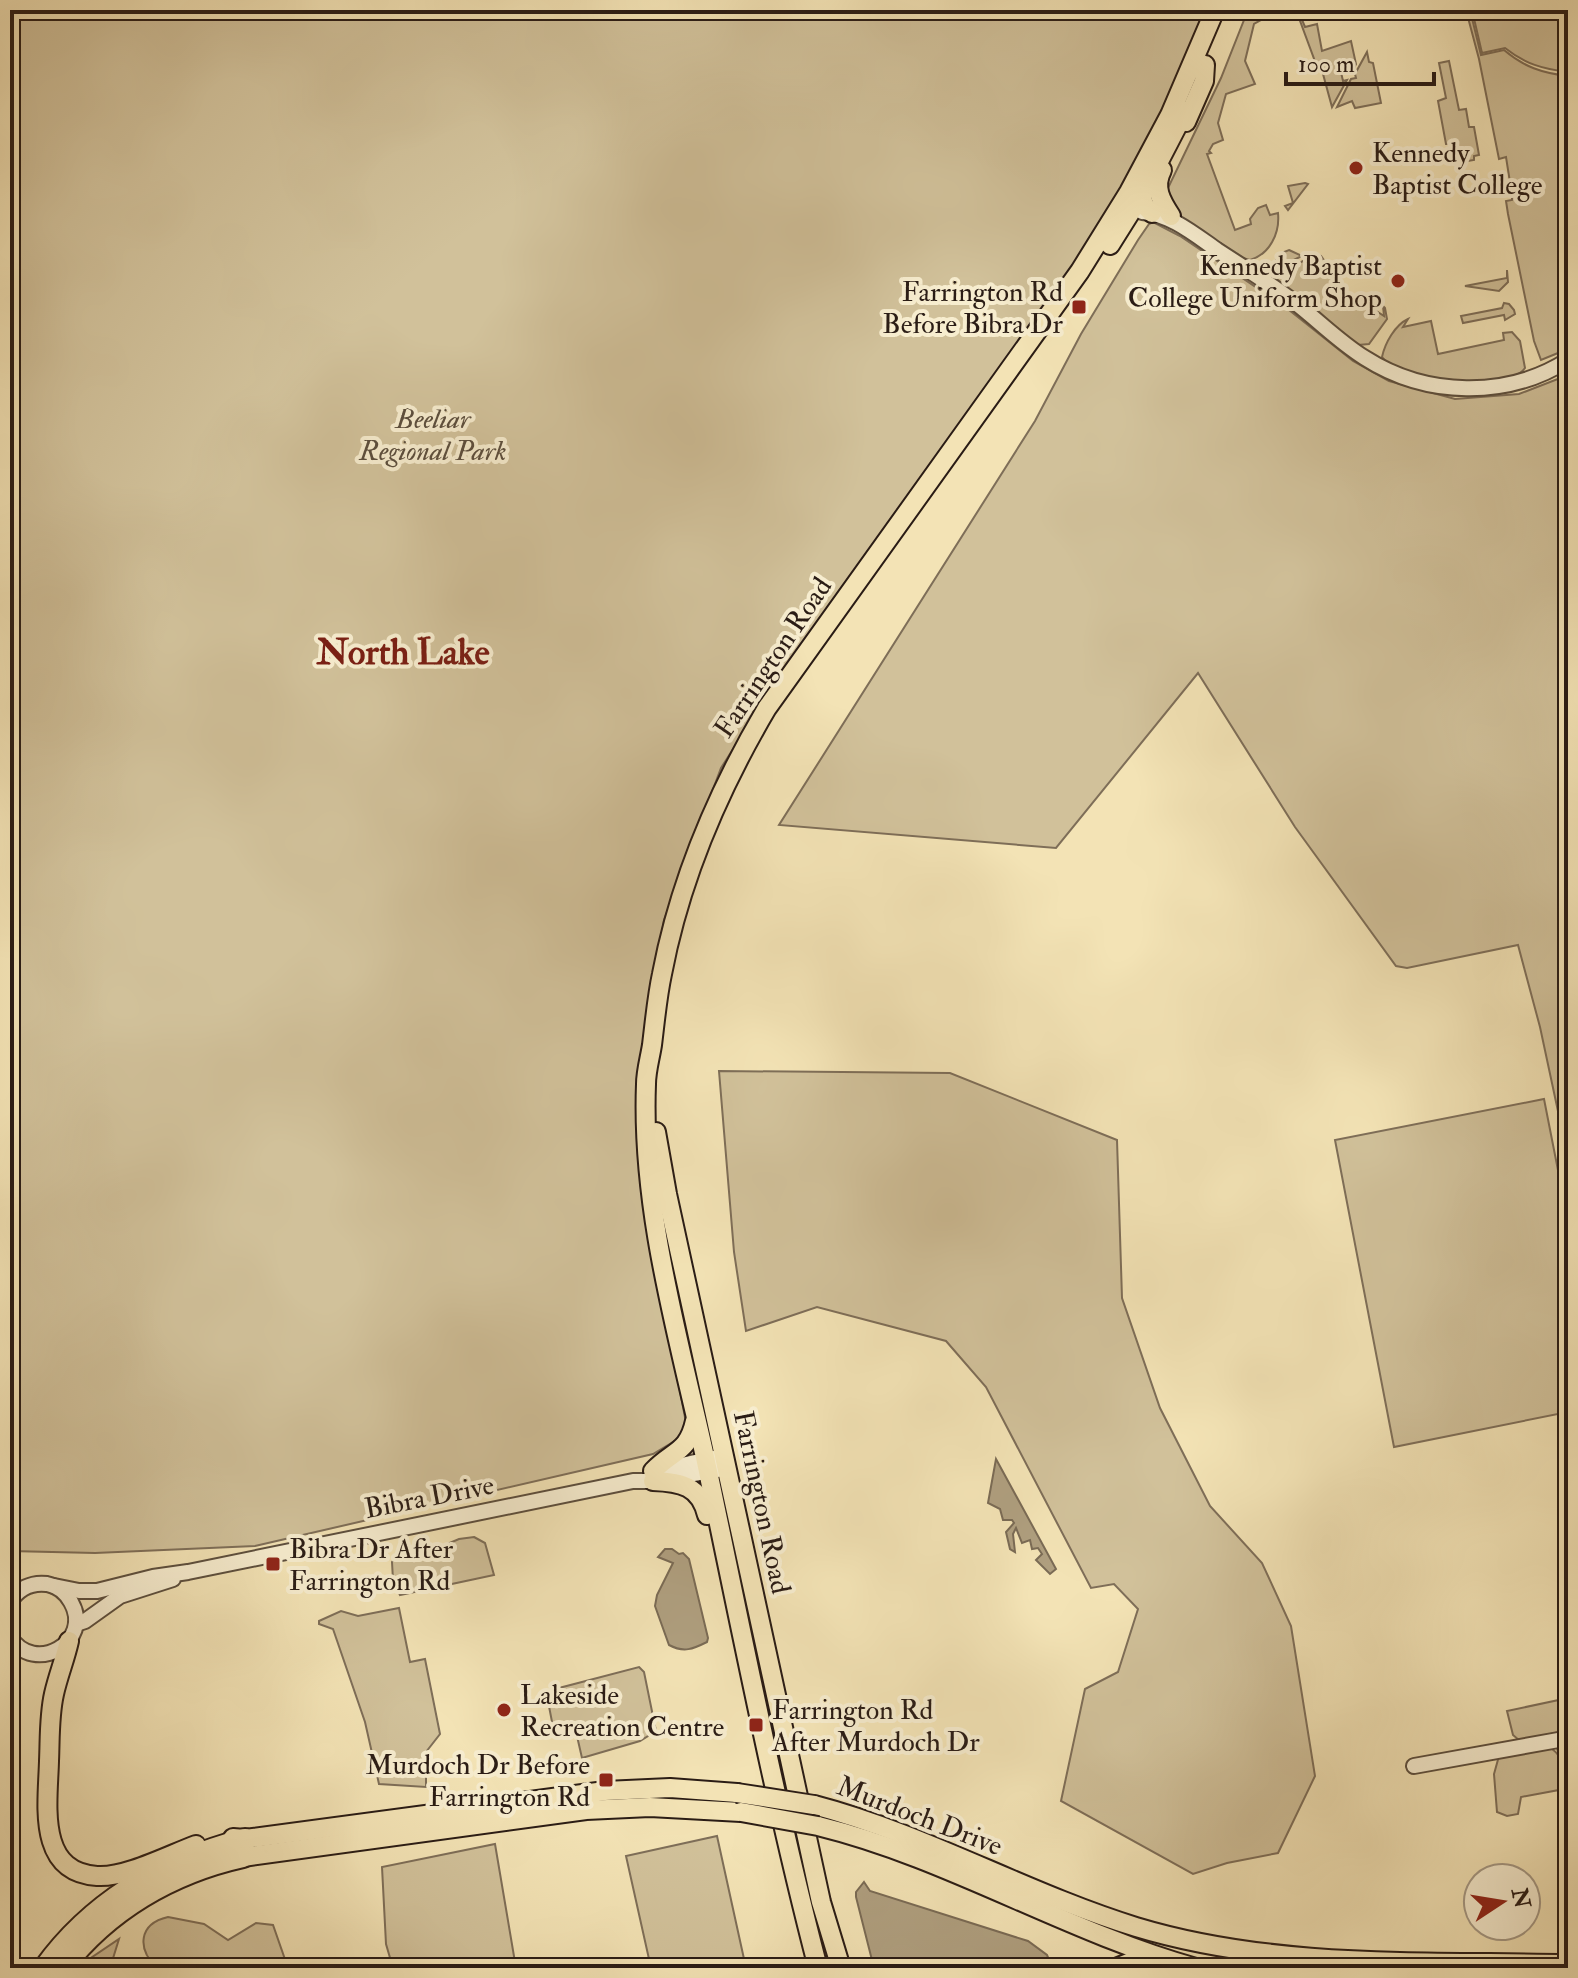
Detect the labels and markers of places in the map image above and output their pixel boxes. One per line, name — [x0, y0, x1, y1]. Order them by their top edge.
place label: Kennedy Baptist College — [1372, 136, 1543, 203]
marker: Kennedy Baptist College — [1347, 159, 1365, 177]
place label: Kennedy Baptist College Uniform Shop — [1128, 249, 1382, 316]
marker: Kennedy Baptist College Uniform Shop — [1389, 272, 1407, 290]
place label: Farrington Rd Before Bibra Dr — [882, 275, 1064, 342]
marker: Farrington Rd Before Bibra Dr — [1070, 298, 1088, 316]
place label: Bibra Dr After Farrington Rd — [289, 1532, 454, 1599]
marker: Bibra Dr After Farrington Rd — [264, 1555, 282, 1573]
place label: Lakeside Recreation Centre — [520, 1678, 725, 1745]
place label: Farrington Rd After Murdoch Dr — [771, 1693, 980, 1760]
marker: Lakeside Recreation Centre — [495, 1701, 513, 1719]
marker: Farrington Rd After Murdoch Dr — [747, 1716, 765, 1734]
place label: Murdoch Dr Before Farrington Rd — [366, 1748, 590, 1815]
marker: Murdoch Dr Before Farrington Rd — [597, 1771, 615, 1789]

